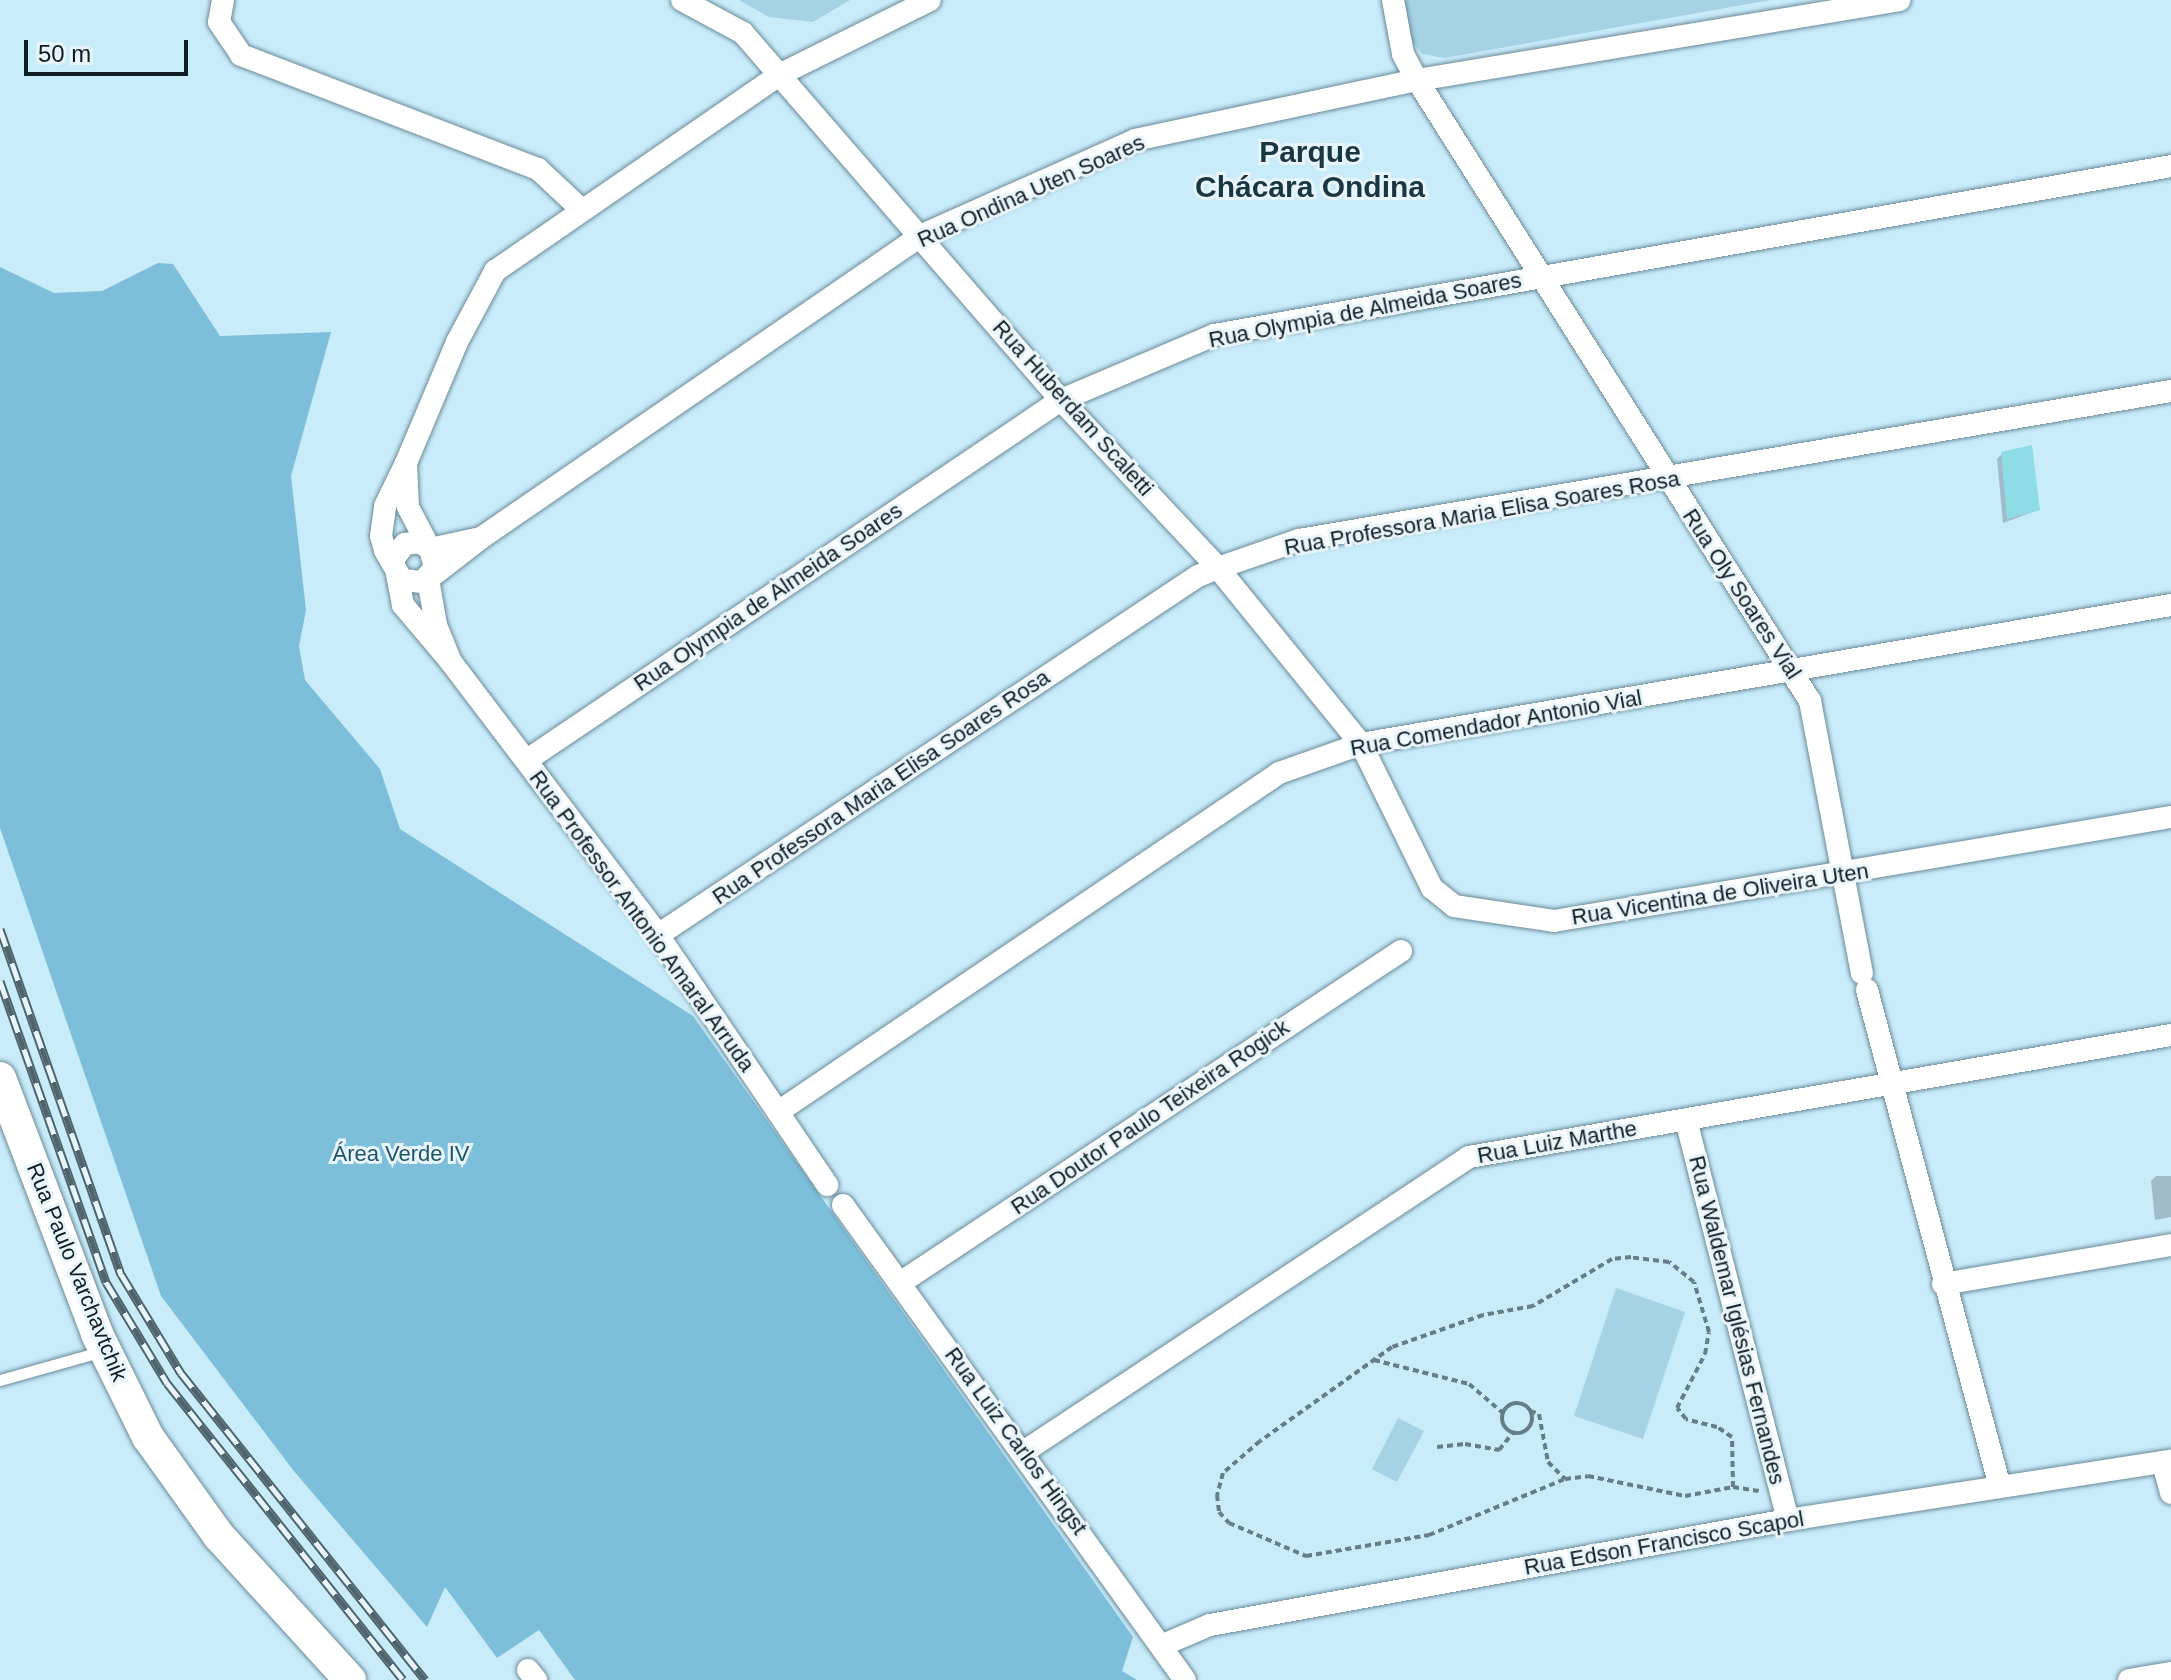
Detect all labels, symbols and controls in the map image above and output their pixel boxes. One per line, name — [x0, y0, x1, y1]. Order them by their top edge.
scale bar — [28, 24, 192, 74]
text: 50 m — [38, 40, 91, 67]
street label: Rua Ondina Uten Soares — [913, 129, 1149, 253]
district label: Parque Chácara Ondina — [1195, 134, 1425, 204]
street label: Rua Olympia de Almeida Soares — [1206, 267, 1524, 353]
street label: Rua Huberdam Scaletti — [987, 315, 1159, 501]
street label: Rua Professora Maria Elisa Soares Rosa — [1282, 465, 1682, 561]
street label: Rua Olympia de Almeida Soares — [628, 497, 908, 697]
street label: Rua Oly Soares Vial — [1677, 504, 1807, 684]
street label: Rua Professora Maria Elisa Soares Rosa — [707, 664, 1055, 910]
street label: Rua Comendador Antonio Vial — [1348, 684, 1644, 762]
street label: Rua Professor Antonio Amaral Arruda — [523, 764, 761, 1078]
street label: Rua Vicentina de Oliveira Uten — [1570, 857, 1870, 931]
street label: Rua Doutor Paulo Teixeira Rogick — [1006, 1014, 1294, 1220]
street label: Rua Luiz Marthe — [1475, 1115, 1639, 1169]
park label: Área Verde IV — [333, 1141, 469, 1167]
street label: Rua Waldemar Iglésias Fernandes — [1683, 1153, 1791, 1487]
street label: Rua Paulo Varchavtchik — [21, 1159, 133, 1385]
street label: Rua Luiz Carlos Hingst — [939, 1342, 1093, 1540]
street label: Rua Edson Francisco Scapol — [1522, 1505, 1806, 1581]

